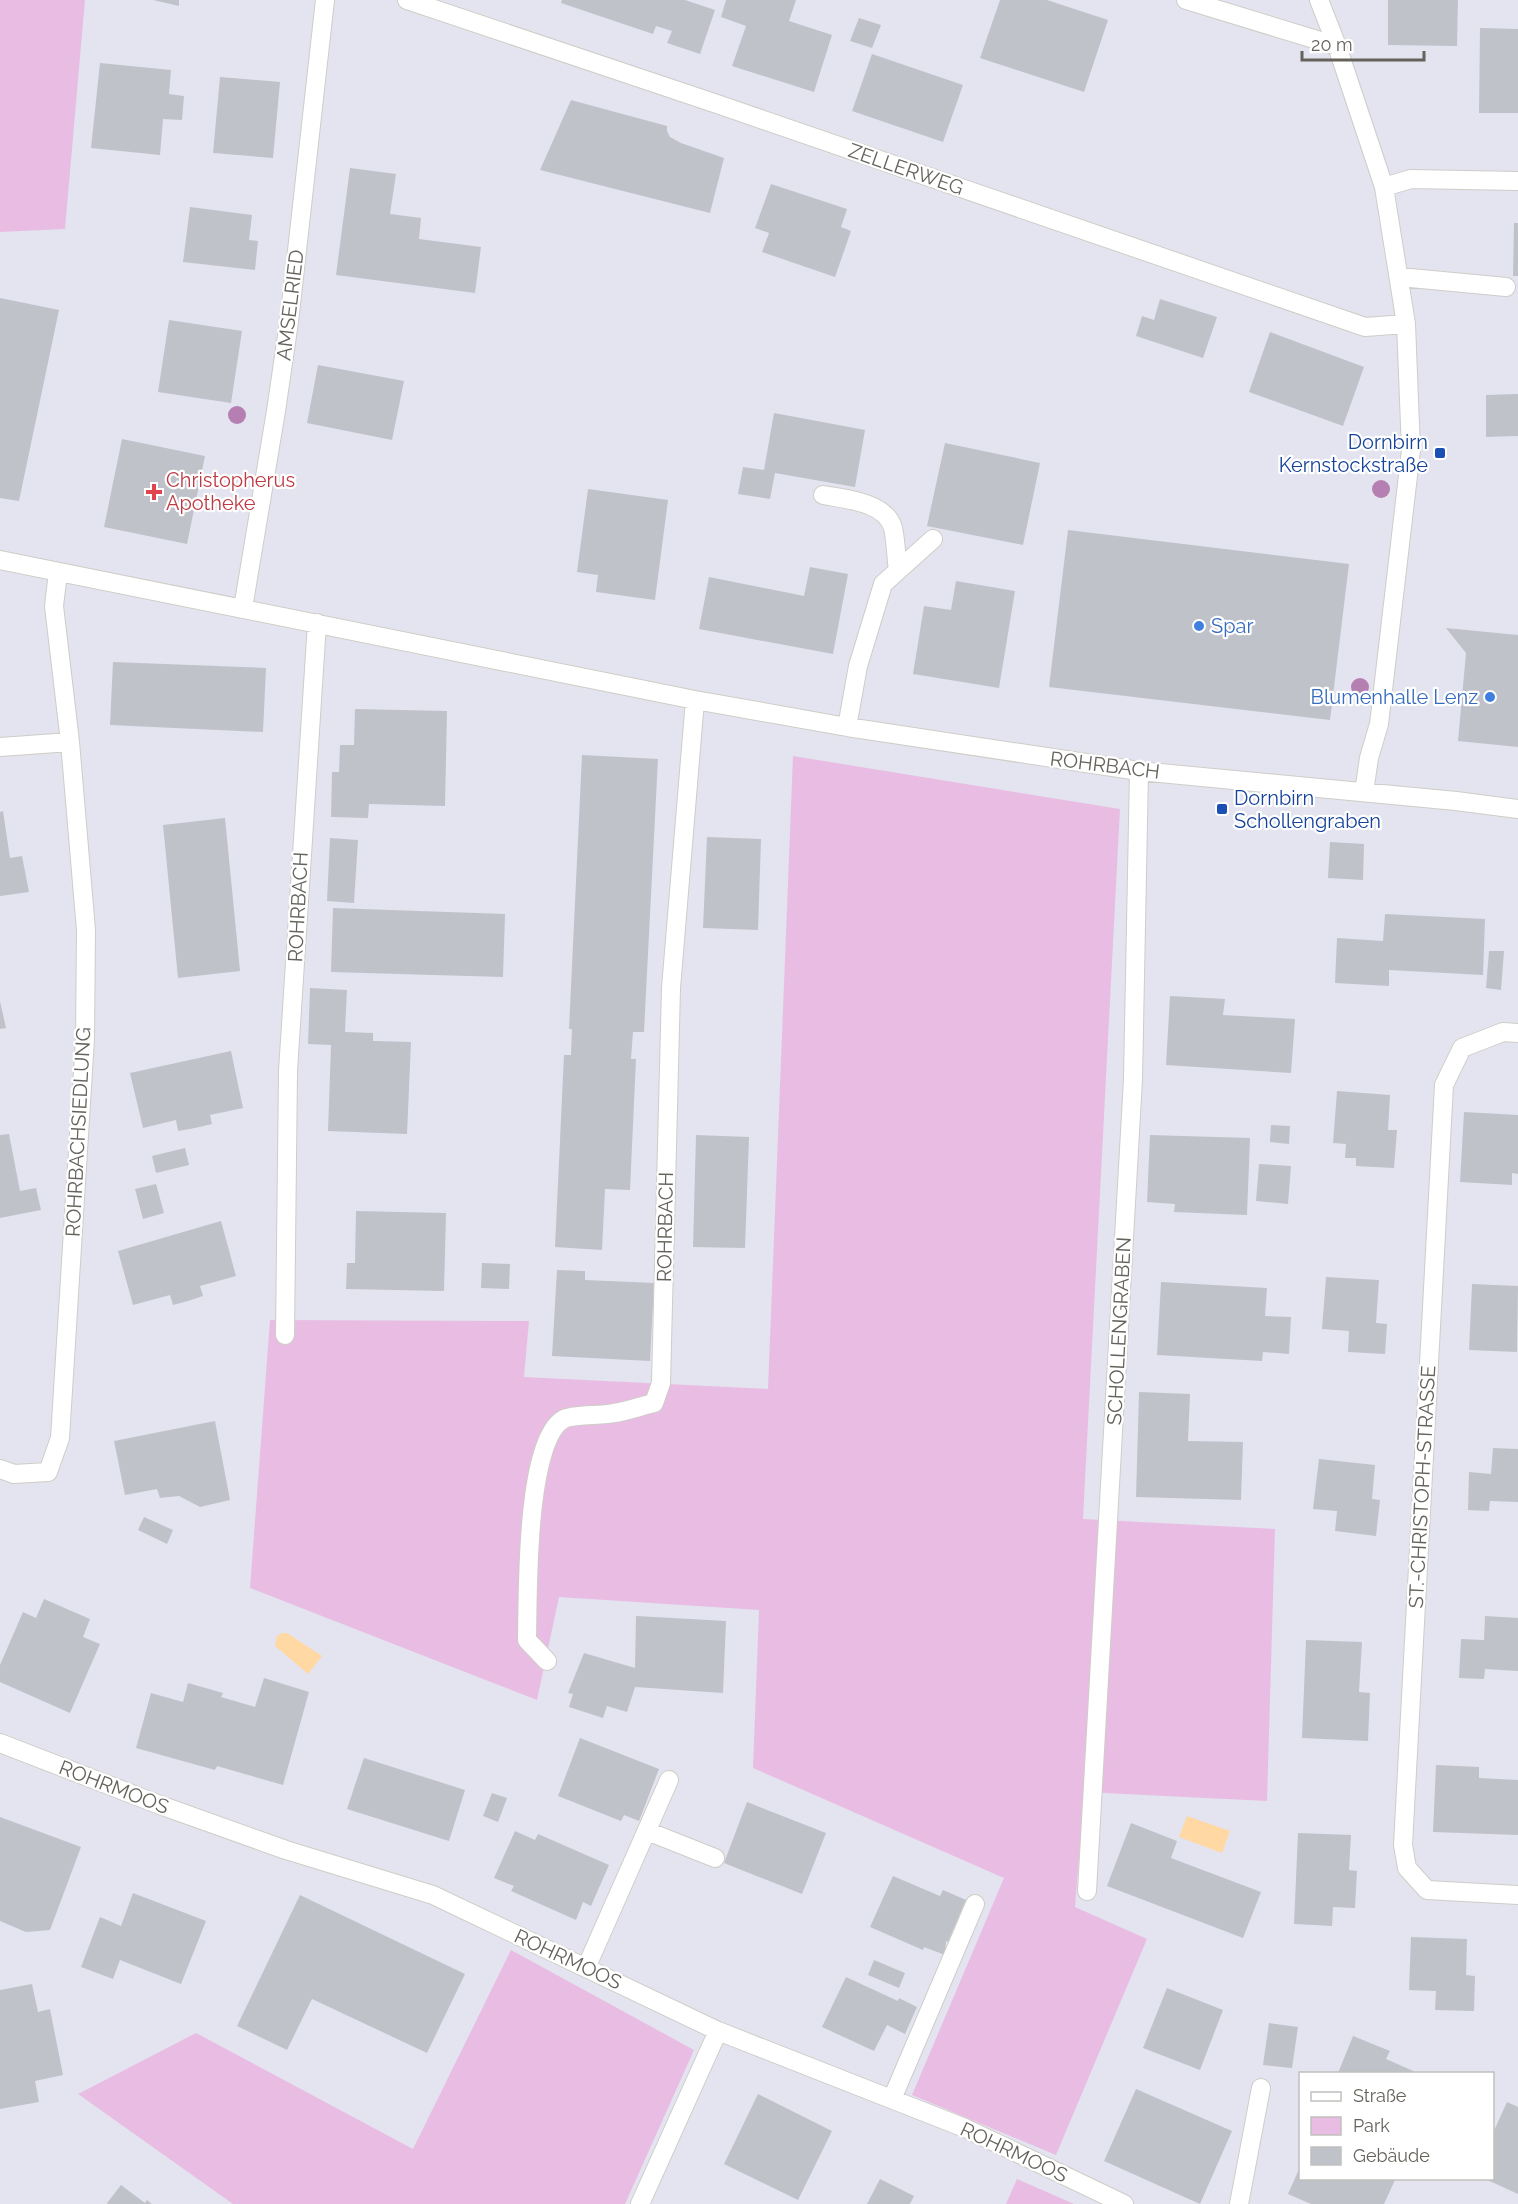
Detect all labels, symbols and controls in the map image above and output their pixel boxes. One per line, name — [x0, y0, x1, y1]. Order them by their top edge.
scale bar — [1302, 24, 1424, 62]
text: 20 m — [1311, 34, 1353, 55]
street label: ZELLERWEG — [845, 138, 967, 200]
street label: AMSELRIED — [271, 248, 309, 362]
place label: Dornbirn Kernstockstraße — [1279, 430, 1428, 477]
marker: Dornbirn Kernstockstraße — [1433, 446, 1447, 460]
place label: Christopherus Apotheke — [166, 468, 295, 515]
marker: Christopherus Apotheke — [147, 485, 161, 499]
place label: Spar — [1211, 614, 1253, 638]
marker: Spar — [1192, 619, 1206, 633]
place label: Blumenhalle Lenz — [1311, 685, 1478, 709]
marker: Blumenhalle Lenz — [1483, 690, 1497, 704]
street label: ROHRBACH — [1049, 746, 1161, 784]
place label: Dornbirn Schollengraben — [1234, 786, 1381, 833]
marker: Dornbirn Schollengraben — [1215, 802, 1229, 816]
street label: ROHRBACH — [283, 851, 313, 963]
street label: ROHRBACHSIEDLUNG — [61, 1027, 95, 1237]
street label: ROHRBACH — [652, 1172, 678, 1282]
street label: SCHOLLENGRABEN — [1102, 1236, 1136, 1426]
street label: ST.-CHRISTOPH-STRASSE — [1404, 1365, 1440, 1609]
street label: ROHRMOOS — [56, 1755, 172, 1819]
street label: ROHRMOOS — [511, 1924, 625, 1994]
legend — [1299, 2072, 1494, 2180]
text: Straße — [1353, 2085, 1407, 2106]
text: Park — [1353, 2115, 1390, 2136]
street label: ROHRMOOS — [957, 2117, 1071, 2187]
text: Gebäude — [1353, 2145, 1430, 2166]

